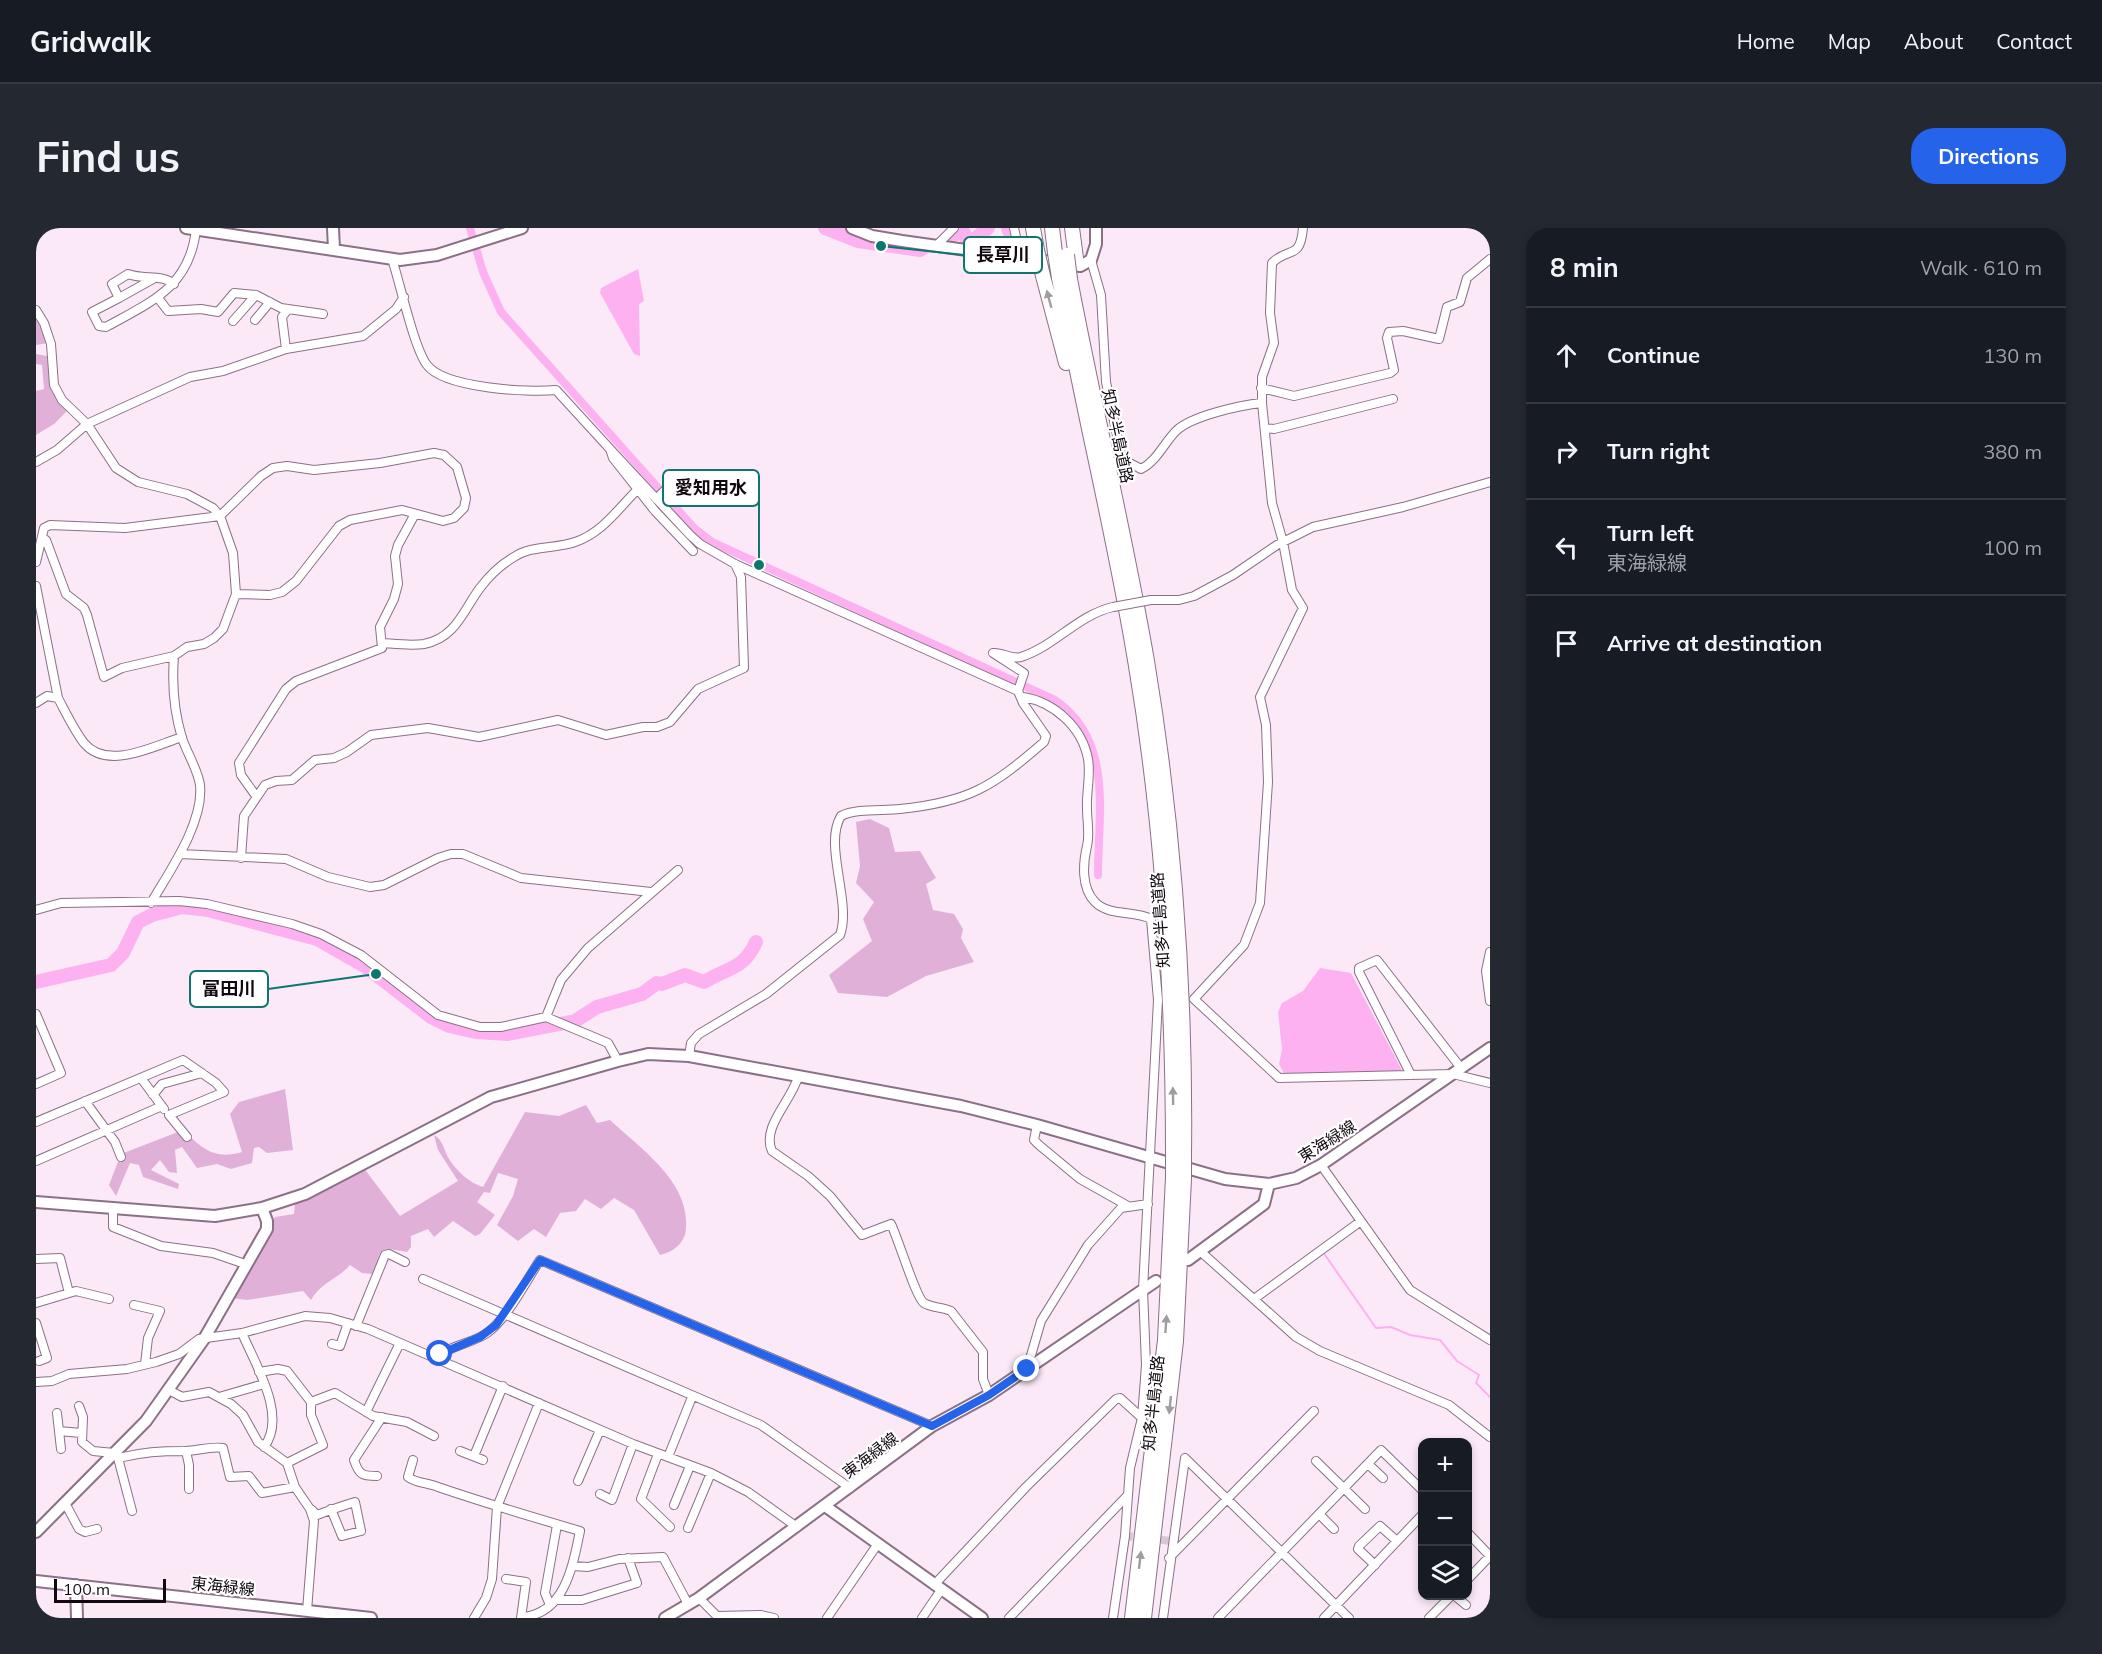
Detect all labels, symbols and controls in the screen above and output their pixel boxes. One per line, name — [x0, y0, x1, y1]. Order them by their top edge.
text: Gridwalk — [30, 24, 151, 59]
text: Home — [1737, 28, 1795, 54]
text: Map — [1828, 28, 1871, 54]
text: About — [1904, 28, 1963, 54]
text: Contact — [1996, 28, 2072, 54]
button: Directions — [1911, 128, 2066, 184]
text: Find us — [36, 130, 180, 183]
callout: 長草川 — [964, 237, 1042, 273]
text: 長草川 — [976, 243, 1030, 266]
text: 8 min — [1550, 251, 1619, 284]
text: Walk · 610 m — [1920, 255, 2042, 280]
one-way arrow — [1044, 290, 1054, 308]
icon: ahead — [1550, 339, 1583, 372]
text: Continue — [1607, 341, 1700, 369]
text: 130 m — [1983, 343, 2042, 368]
street label: 知多半島道路 — [1098, 387, 1138, 485]
icon: right — [1550, 435, 1583, 468]
text: Turn right — [1607, 437, 1710, 465]
text: 380 m — [1983, 439, 2042, 464]
callout: 愛知用水 — [663, 470, 759, 506]
text: 愛知用水 — [675, 476, 747, 499]
text: Turn left — [1607, 519, 1694, 547]
icon: left — [1550, 531, 1583, 564]
text: 100 m — [1983, 535, 2042, 560]
text: 東海緑線 — [1607, 550, 1687, 575]
icon: arrive — [1550, 627, 1583, 660]
text: Arrive at destination — [1607, 629, 1822, 657]
street label: 知多半島道路 — [1147, 871, 1173, 969]
callout: 富田川 — [190, 971, 268, 1007]
text: 富田川 — [202, 977, 256, 1000]
one-way arrow — [1168, 1086, 1178, 1105]
street label: 東海緑線 — [1295, 1116, 1359, 1166]
one-way arrow — [1161, 1315, 1170, 1334]
route start — [426, 1340, 452, 1366]
street label: 知多半島道路 — [1138, 1354, 1168, 1452]
route end — [1013, 1355, 1039, 1381]
one-way arrow — [1165, 1395, 1175, 1414]
street label: 東海緑線 — [838, 1428, 902, 1482]
map controls — [1418, 1438, 1472, 1600]
button: + — [1418, 1438, 1472, 1492]
button: − — [1418, 1492, 1472, 1546]
button: layers — [1418, 1546, 1472, 1600]
one-way arrow — [1135, 1550, 1144, 1569]
street label: 東海緑線 — [190, 1573, 256, 1599]
scale bar — [54, 1576, 166, 1604]
text: 100 m — [63, 1579, 110, 1599]

